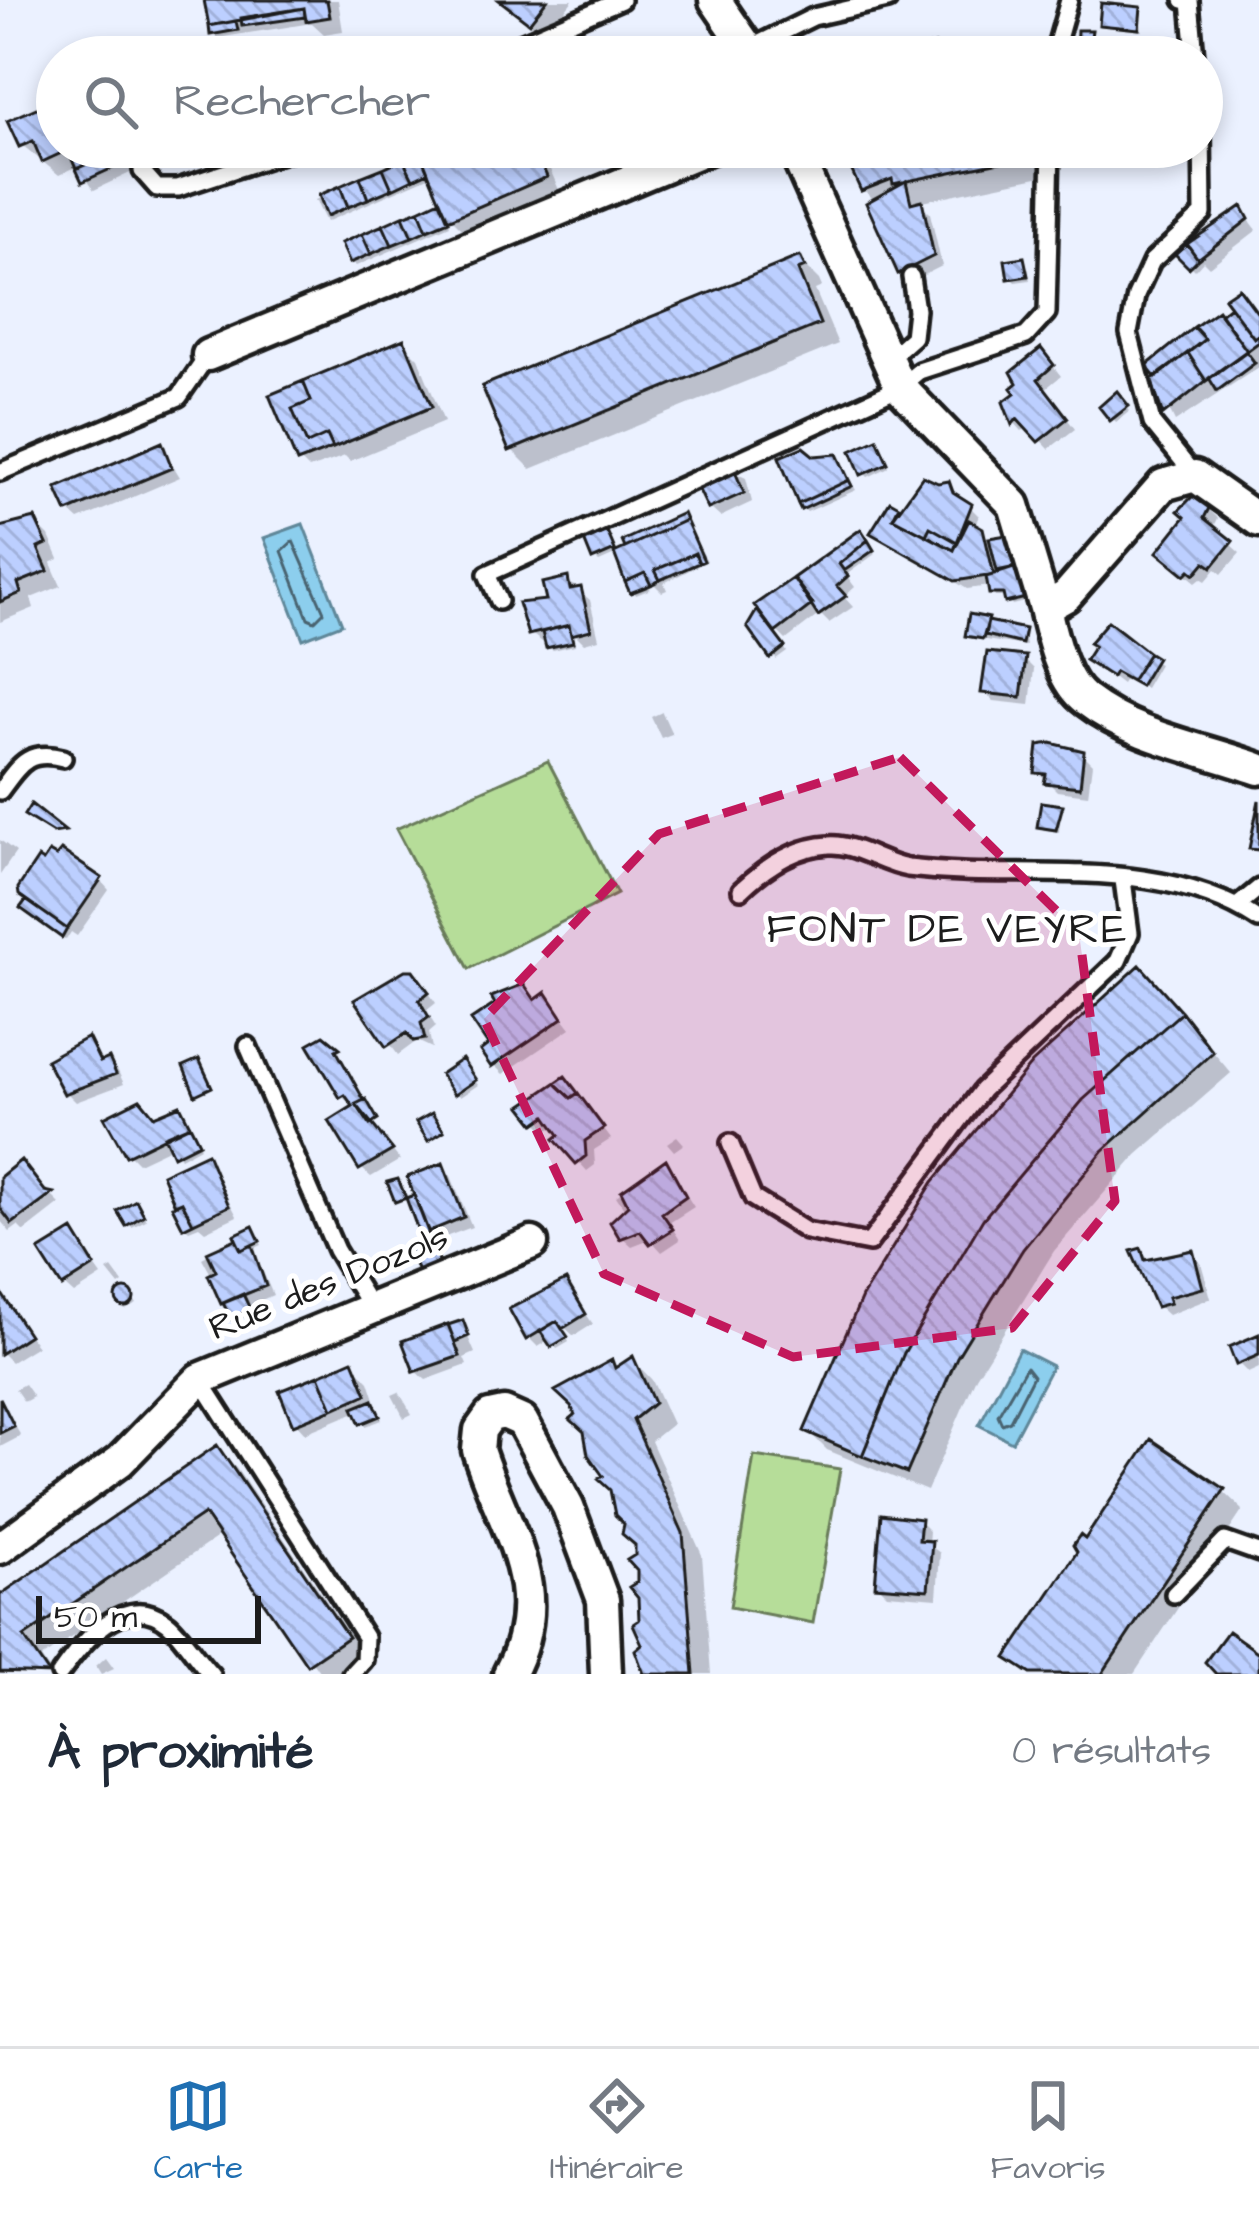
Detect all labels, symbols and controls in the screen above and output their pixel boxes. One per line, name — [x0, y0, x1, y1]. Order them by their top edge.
search box — [36, 36, 1223, 168]
icon: search — [78, 69, 144, 135]
text: Rechercher — [174, 71, 430, 133]
district label: FONT DE VEYRE — [767, 901, 1129, 959]
street label: Rue des Dozols — [202, 1212, 456, 1354]
scale bar — [36, 1590, 261, 1643]
text: 50 m — [54, 1594, 137, 1640]
text: À proximité — [48, 1717, 314, 1788]
text: 0 résultats — [1012, 1725, 1211, 1779]
tab: Carte — [153, 2073, 243, 2191]
tab: Itinéraire — [550, 2073, 684, 2191]
tab: Favoris — [990, 2073, 1106, 2191]

